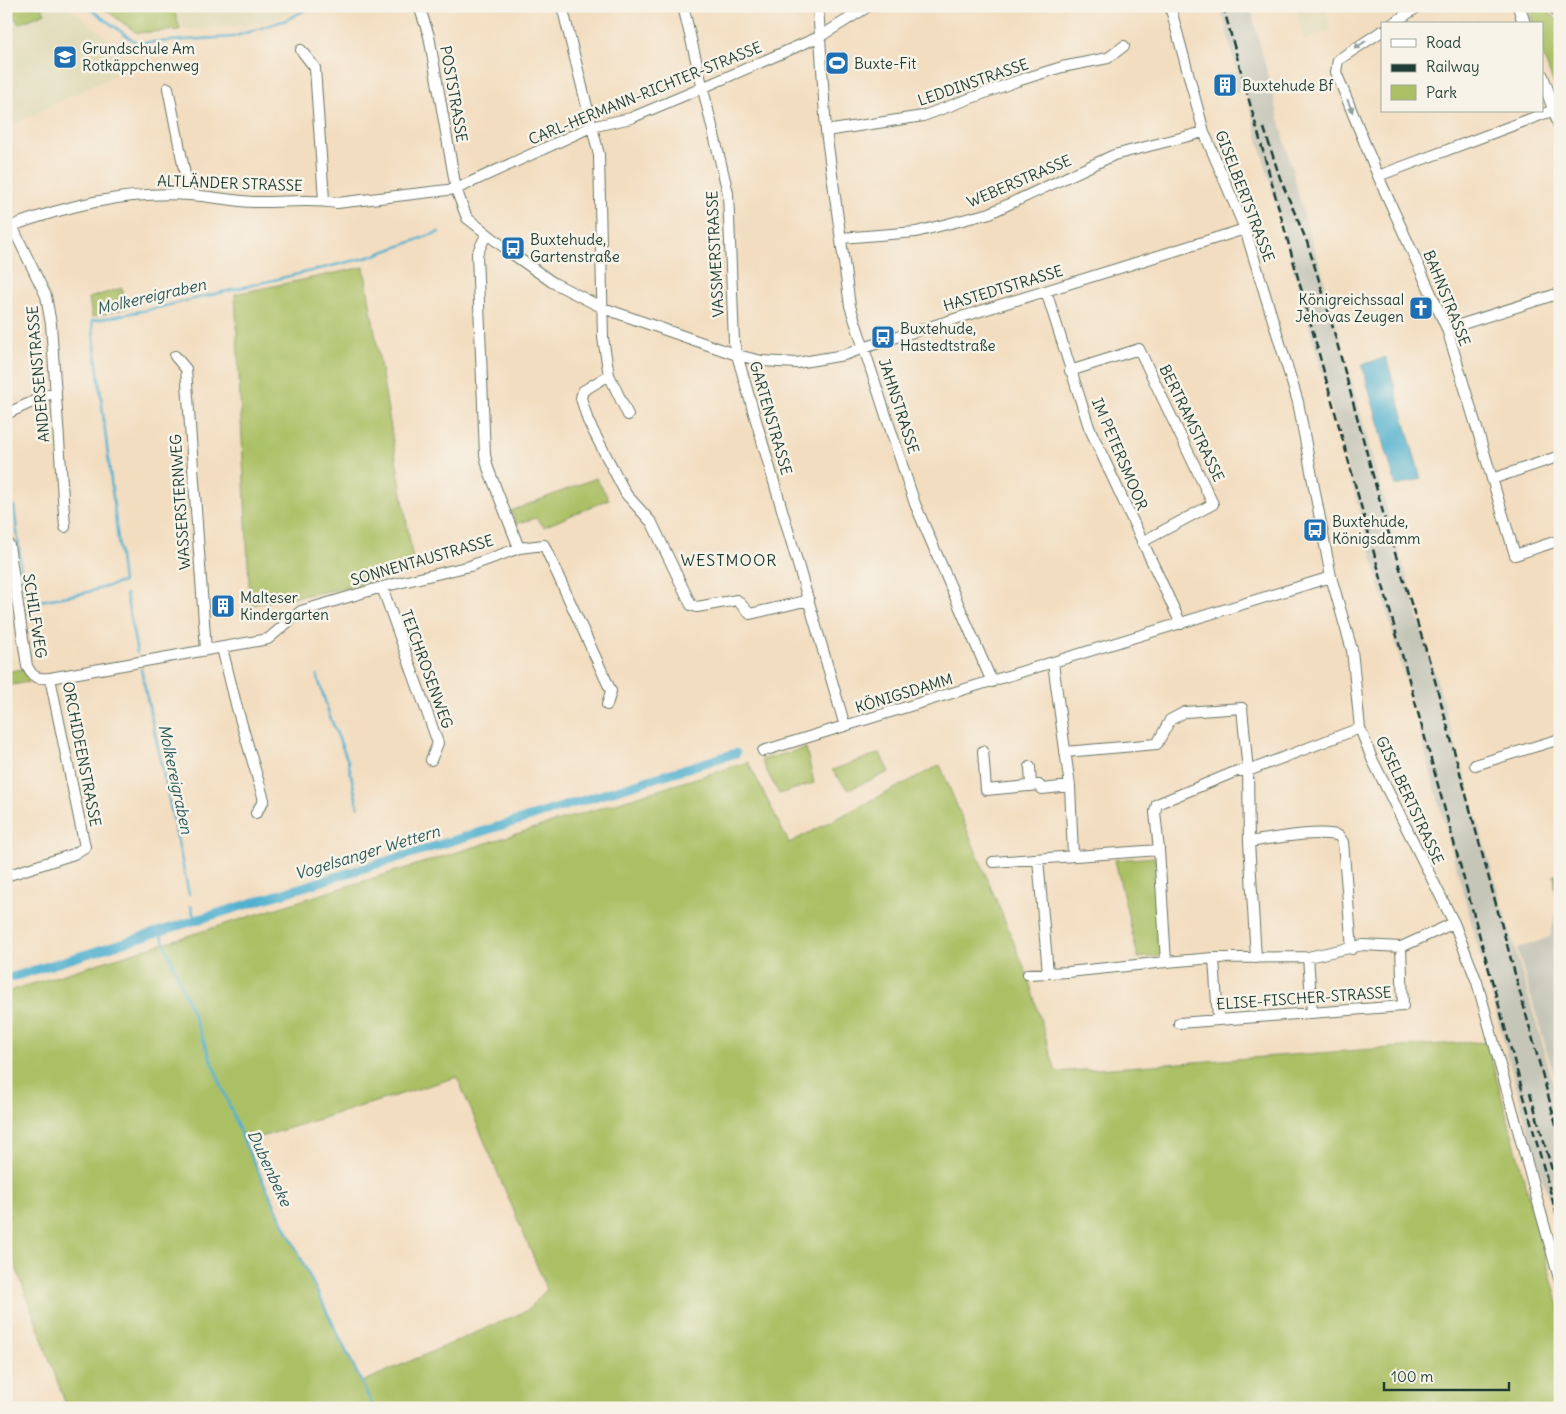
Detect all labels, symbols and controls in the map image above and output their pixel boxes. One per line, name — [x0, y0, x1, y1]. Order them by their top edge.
legend — [1381, 22, 1544, 112]
text: Road — [1426, 33, 1461, 52]
street label: CARL-HERMANN-RICHTER-STRASSE — [526, 37, 765, 149]
place label: Grundschule Am Rotkäppchenweg — [82, 39, 199, 75]
one-way arrow — [1353, 40, 1367, 50]
school or university icon: Grundschule Am Rotkäppchenweg — [52, 44, 78, 70]
street label: POSTSTRASSE — [436, 44, 472, 144]
sports icon: Buxte-Fit — [824, 50, 850, 76]
place label: Buxte-Fit — [854, 54, 916, 73]
street label: LEDDINSTRASSE — [915, 54, 1031, 110]
text: Railway — [1426, 57, 1480, 76]
building icon: Buxtehude Bf — [1212, 72, 1238, 98]
place label: Buxtehude Bf — [1242, 76, 1334, 95]
text: Park — [1426, 83, 1457, 102]
one-way arrow — [1346, 99, 1354, 113]
street label: GISELBERTSTRASSE — [1211, 128, 1279, 265]
street label: WEBERSTRASSE — [964, 150, 1074, 212]
street label: ALTLÄNDER STRASSE — [157, 171, 303, 195]
street label: VASSMERSTRASSE — [702, 190, 728, 318]
place label: Buxtehude, Gartenstraße — [530, 230, 620, 266]
bus stop icon: Buxtehude, Gartenstraße — [500, 235, 526, 261]
street label: BAHNSTRASSE — [1419, 247, 1475, 349]
street label: HASTEDTSTRASSE — [941, 261, 1065, 315]
water label: Molkereigraben — [94, 274, 208, 318]
place label: Königreichssaal Jehovas Zeugen — [1295, 290, 1404, 326]
church icon: Königreichssaal Jehovas Zeugen — [1408, 295, 1434, 321]
street label: ANDERSENSTRASSE — [23, 305, 53, 443]
place label: Buxtehude, Hastedtstraße — [900, 319, 996, 355]
bus stop icon: Buxtehude, Hastedtstraße — [870, 324, 896, 350]
street label: JAHNSTRASSE — [875, 356, 923, 456]
street label: GARTENSTRASSE — [746, 359, 796, 477]
street label: BERTRAMSTRASSE — [1155, 361, 1229, 485]
street label: IM PETERSMOOR — [1088, 395, 1152, 513]
street label: WASSERSTERNWEG — [166, 433, 194, 570]
place label: Buxtehude, Königsdamm — [1332, 512, 1420, 548]
bus stop icon: Buxtehude, Königsdamm — [1302, 517, 1328, 543]
street label: SONNENTAUSTRASSE — [348, 530, 496, 590]
district label: WESTMOOR — [680, 550, 778, 570]
street label: SCHILFWEG — [19, 572, 51, 660]
place label: Malteser Kindergarten — [240, 588, 329, 624]
building icon: Malteser Kindergarten — [210, 593, 236, 619]
street label: TEICHROSENWEG — [397, 607, 457, 731]
street label: KÖNIGSDAMM — [853, 669, 955, 717]
street label: ORCHIDEENSTRASSE — [59, 680, 105, 828]
water label: Molkereigraben — [155, 722, 198, 836]
street label: GISELBERTSTRASSE — [1372, 733, 1448, 867]
water label: Vogelsanger Wettern — [292, 820, 443, 884]
street label: ELISE-FISCHER-STRASSE — [1216, 982, 1392, 1014]
water label: Dubenbeke — [244, 1127, 297, 1210]
scale bar — [1384, 1359, 1508, 1391]
text: 100 m — [1391, 1367, 1433, 1386]

